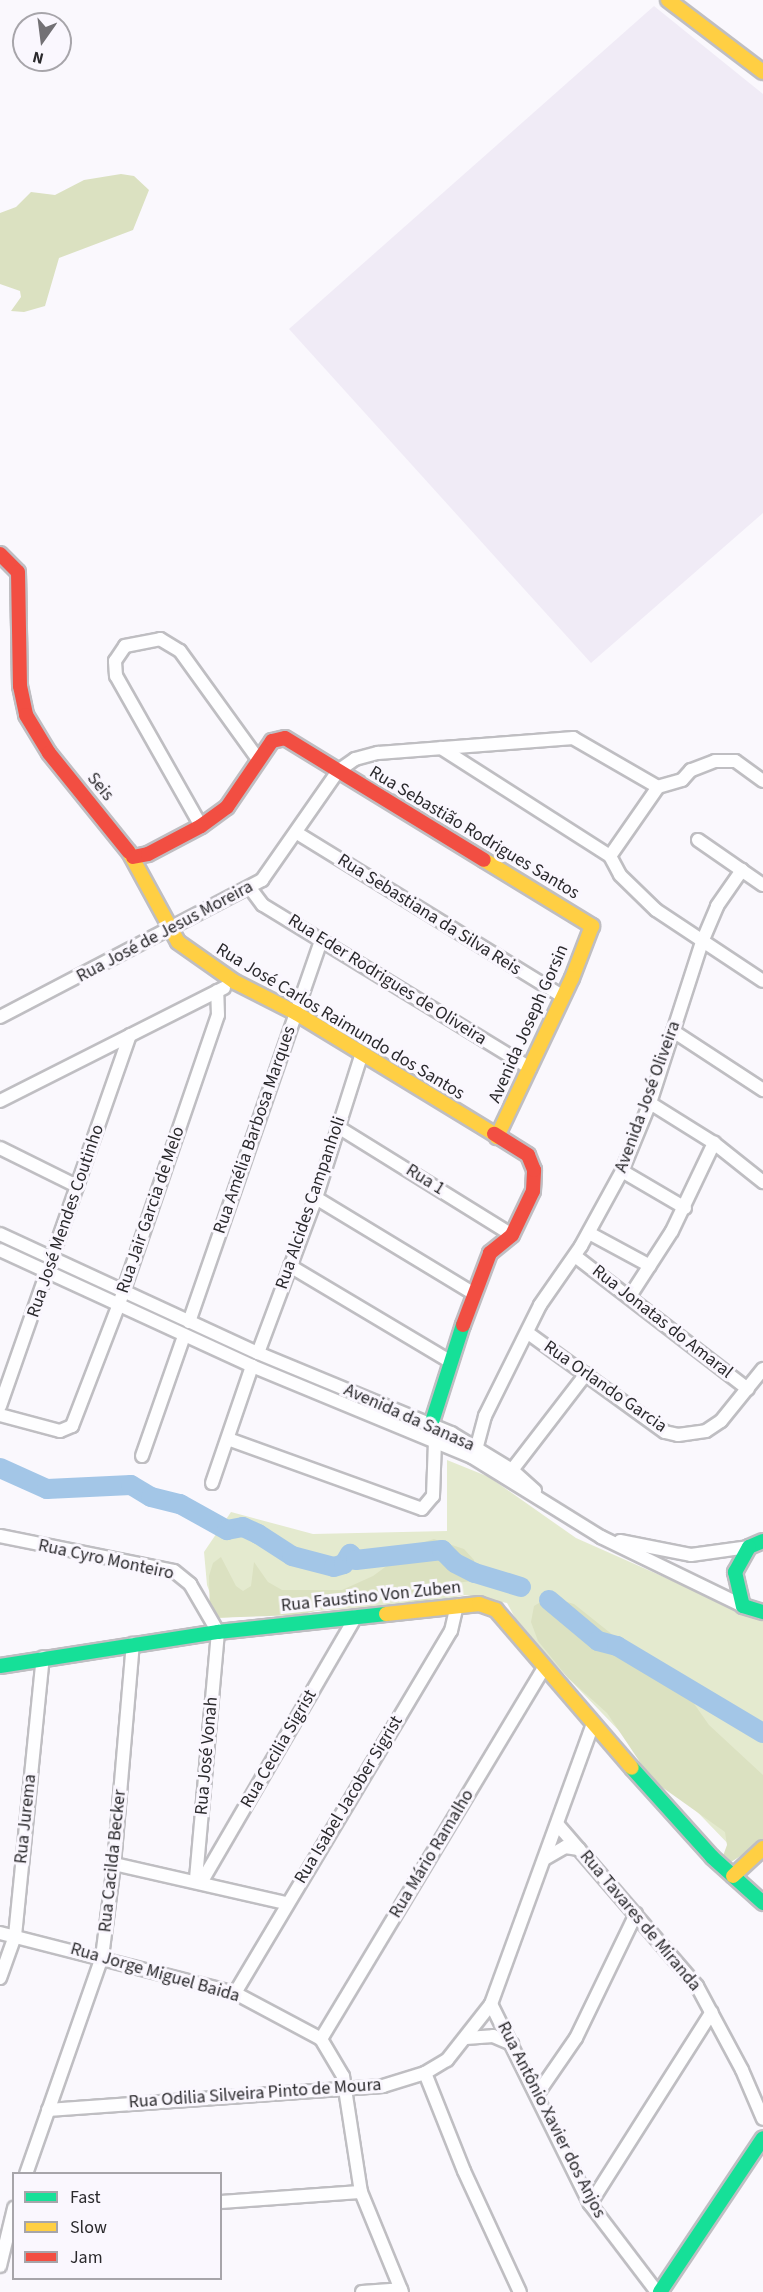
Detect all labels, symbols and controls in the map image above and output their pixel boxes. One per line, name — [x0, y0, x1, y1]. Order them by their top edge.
north arrow — [12, 12, 72, 72]
text: N — [30, 46, 46, 69]
street label: Rua Sebastião Rodrigues Santos — [365, 762, 583, 904]
street label: Seis — [82, 768, 118, 806]
street label: Rua Sebastiana da Silva Reis — [333, 850, 525, 980]
street label: Rua José de Jesus Moreira — [73, 876, 257, 988]
street label: Rua Eder Rodrigues de Oliveira — [284, 910, 490, 1050]
street label: Rua José Carlos Raimundo dos Santos — [212, 939, 468, 1105]
street label: Avenida Joseph Gorsin — [484, 942, 574, 1106]
street label: Avenida José Oliveira — [611, 1018, 685, 1176]
street label: Rua Amélia Barbosa Marques — [209, 1023, 301, 1237]
street label: Rua Alcides Campanholi — [271, 1114, 351, 1292]
street label: Rua José Mendes Coutinho — [23, 1122, 109, 1320]
street label: Rua Jair Garcia de Melo — [112, 1124, 190, 1296]
street label: Rua 1 — [402, 1160, 448, 1200]
street label: Rua Jonatas do Amaral — [587, 1260, 737, 1384]
street label: Rua Orlando Garcia — [539, 1336, 671, 1438]
street label: Avenida da Sanasa — [340, 1380, 478, 1456]
street label: Rua Cyro Monteiro — [36, 1535, 176, 1585]
street label: Rua Faustino Von Zuben — [280, 1577, 462, 1617]
street label: Rua Cecilia Sigrist — [236, 1686, 322, 1812]
street label: Rua José Vonah — [191, 1696, 223, 1816]
street label: Rua Isabel Jacober Sigrist — [290, 1712, 408, 1888]
street label: Rua Jurema — [11, 1773, 41, 1865]
street label: Rua Mário Ramalho — [385, 1786, 479, 1922]
street label: Rua Cacilda Becker — [95, 1789, 131, 1933]
street label: Rua Tavares de Miranda — [575, 1846, 705, 1996]
street label: Rua Jorge Miguel Baida — [68, 1938, 242, 2008]
street label: Rua Antônio Xavier dos Anjos — [492, 2018, 610, 2222]
street label: Rua Odilia Silveira Pinto de Moura — [128, 2074, 382, 2114]
legend — [12, 2172, 222, 2280]
text: Fast — [70, 2185, 101, 2210]
text: Slow — [70, 2215, 107, 2240]
text: Jam — [70, 2245, 103, 2270]

